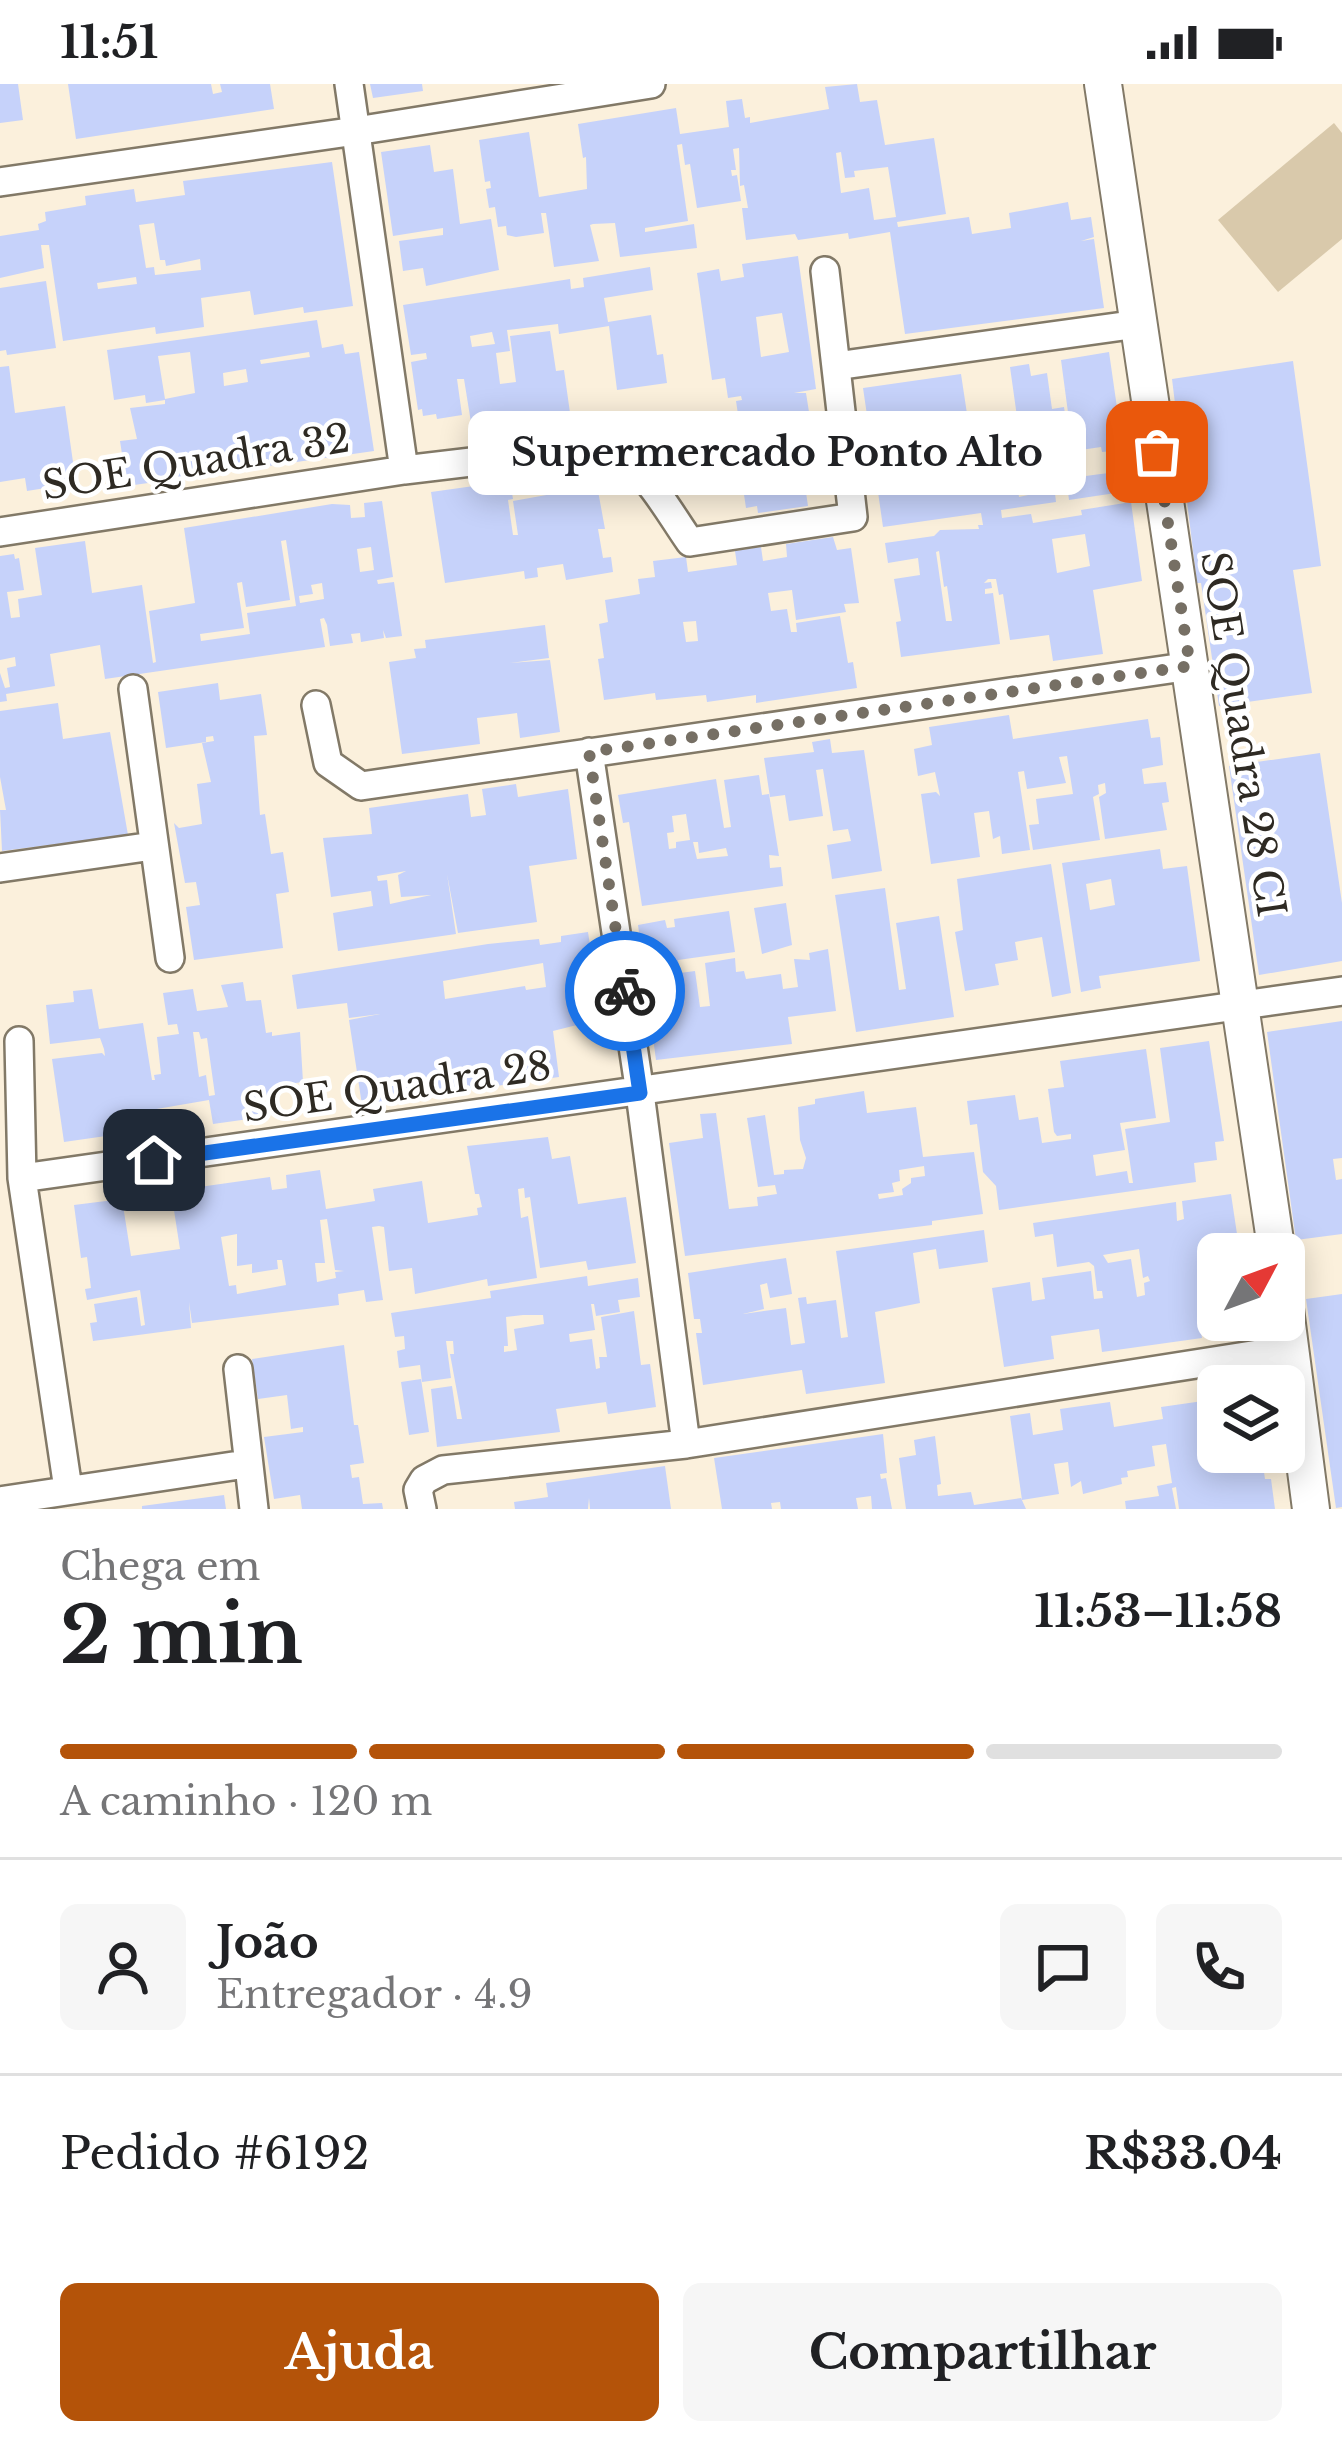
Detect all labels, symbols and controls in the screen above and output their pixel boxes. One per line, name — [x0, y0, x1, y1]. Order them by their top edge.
text: 11:51 — [60, 14, 158, 70]
pin — [1106, 401, 1208, 503]
callout: Supermercado Ponto Alto — [467, 410, 1085, 494]
street label: SOE Quadra 32 — [39, 413, 353, 511]
icon: bag — [1124, 419, 1190, 485]
text: Supermercado Ponto Alto — [511, 428, 1043, 477]
street label: SOE Quadra 28 CI — [1190, 548, 1296, 920]
courier — [565, 931, 685, 1051]
icon: bike — [592, 958, 658, 1024]
street label: SOE Quadra 28 — [240, 1041, 554, 1133]
pin — [103, 1109, 205, 1211]
icon: home — [121, 1127, 187, 1193]
north arrow — [1197, 1233, 1305, 1341]
map controls — [1197, 1233, 1305, 1473]
button: layers — [1197, 1365, 1305, 1473]
text: Chega em — [60, 1542, 260, 1591]
text: 11:53–11:58 — [1034, 1583, 1282, 1639]
text: 2 min — [60, 1587, 303, 1684]
text: A caminho · 120 m — [60, 1777, 432, 1826]
button: person — [60, 1904, 186, 2030]
button: chat — [1000, 1904, 1126, 2030]
button: phone — [1156, 1904, 1282, 2030]
text: João — [216, 1914, 319, 1970]
text: Entregador · 4.9 — [216, 1970, 533, 2019]
text: Pedido #6192 — [60, 2125, 369, 2181]
text: R$33.04 — [1084, 2125, 1282, 2181]
button: Ajuda — [60, 2283, 659, 2421]
button: Compartilhar — [683, 2283, 1282, 2421]

